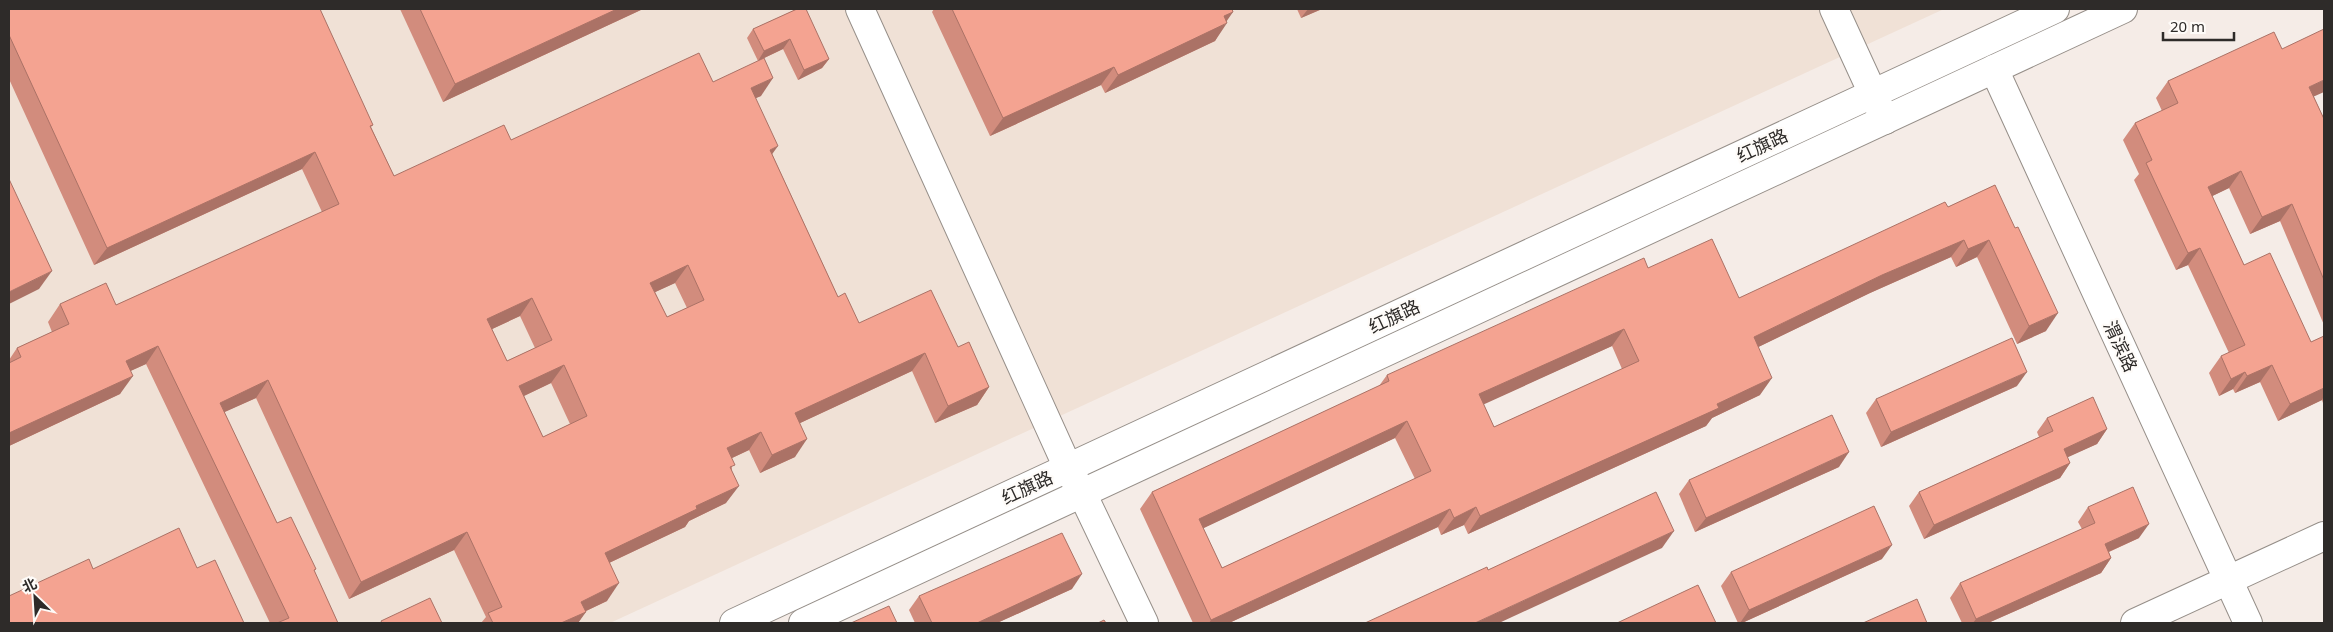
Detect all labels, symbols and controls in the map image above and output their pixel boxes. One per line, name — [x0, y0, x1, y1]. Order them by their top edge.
scale bar — [2163, 10, 2234, 42]
text: 20 m — [2170, 16, 2205, 36]
street label: 红旗路 — [1732, 123, 1792, 167]
street label: 红旗路 — [1364, 294, 1424, 338]
street label: 渭滨路 — [2099, 316, 2143, 376]
street label: 红旗路 — [997, 465, 1057, 509]
north arrow — [10, 572, 60, 622]
text: 北 — [19, 573, 40, 596]

